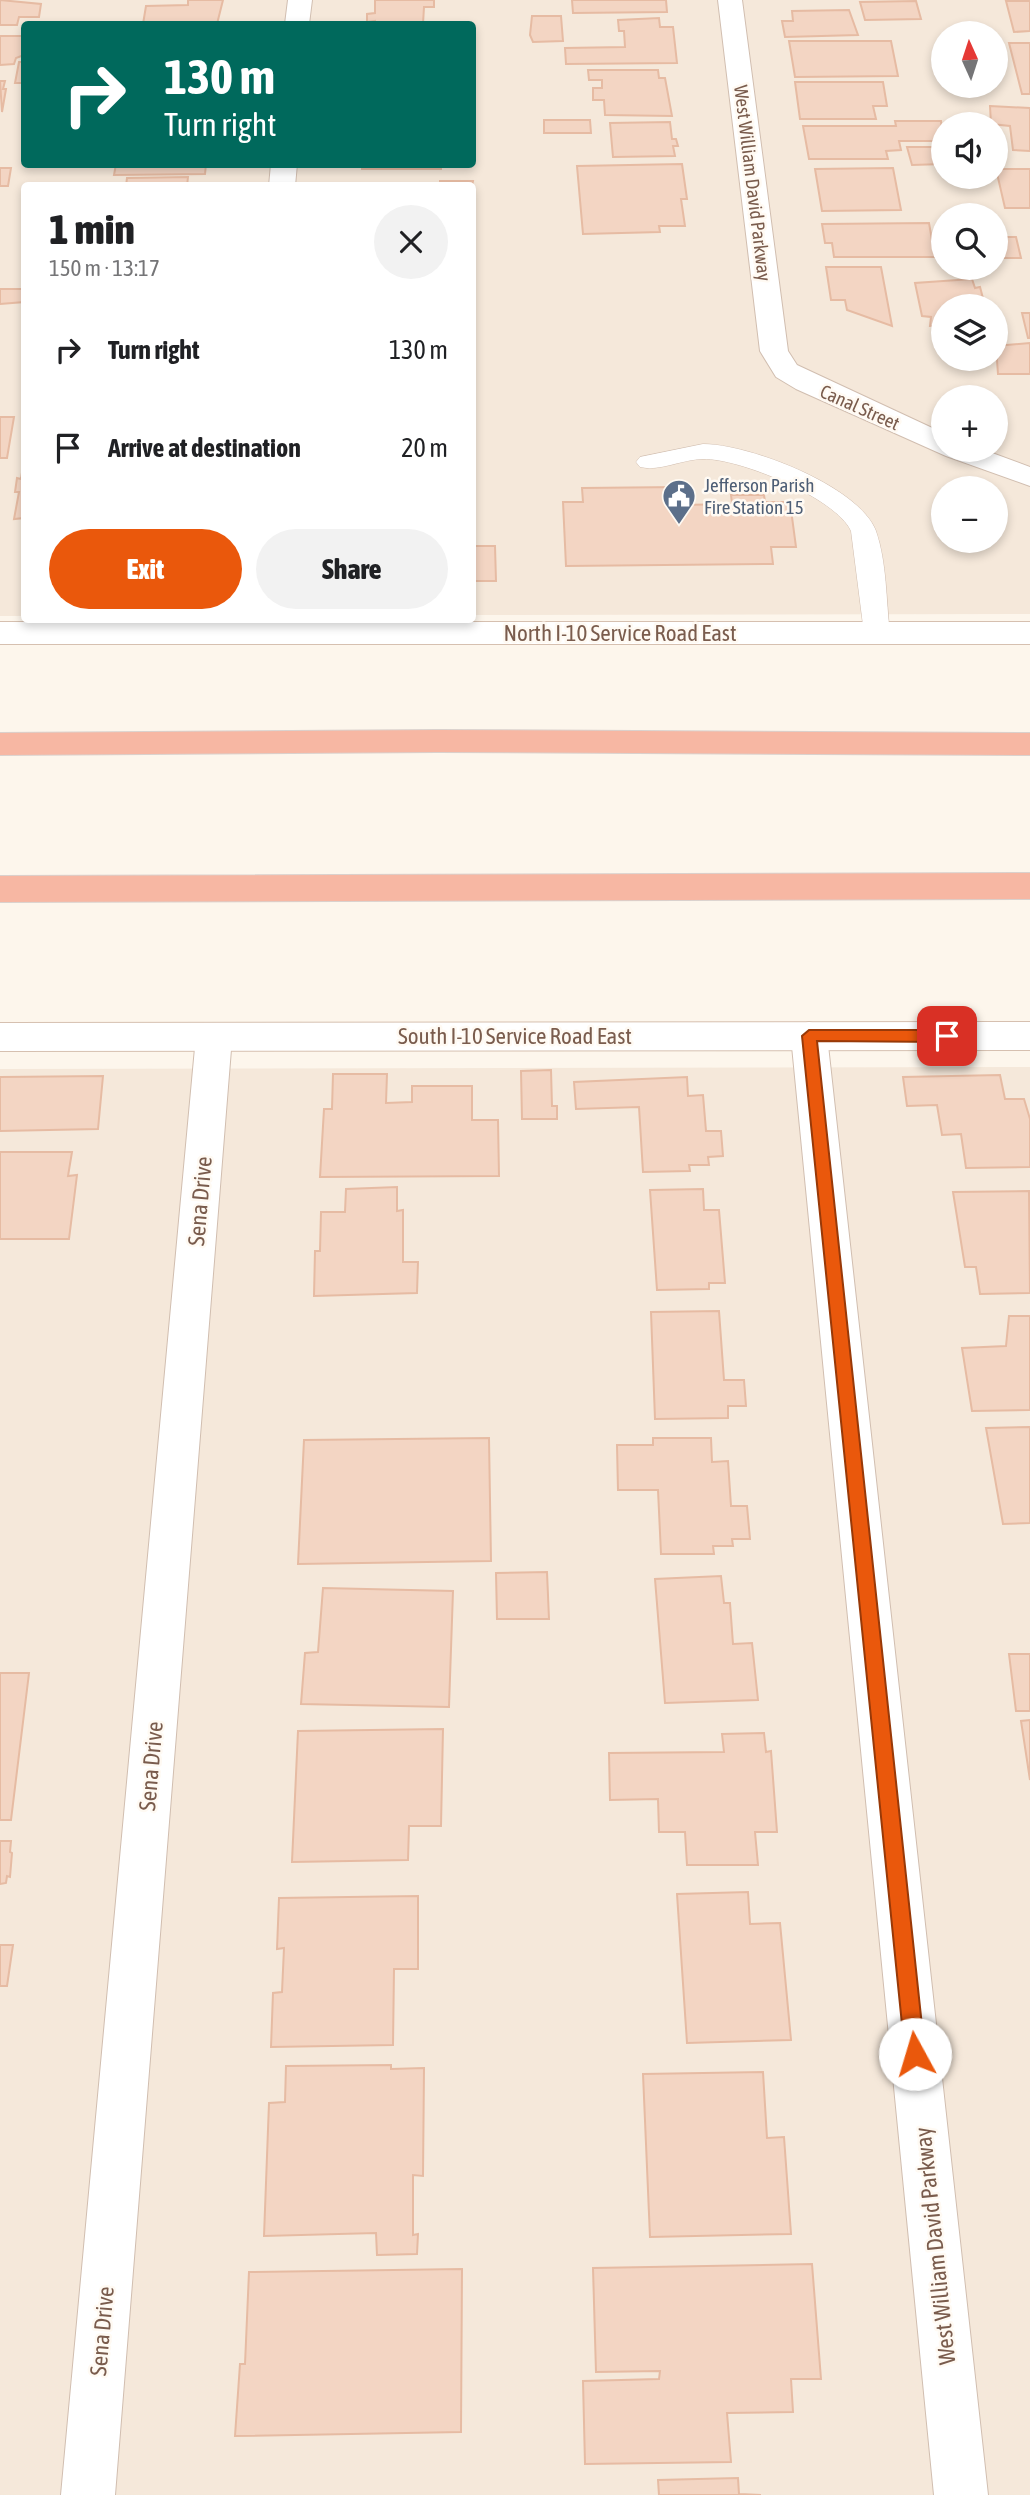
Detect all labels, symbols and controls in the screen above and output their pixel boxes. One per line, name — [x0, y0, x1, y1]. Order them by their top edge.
north arrow — [931, 21, 1008, 98]
map controls — [931, 21, 1008, 553]
text: 130 m — [164, 48, 275, 104]
icon: right — [49, 49, 140, 140]
street label: West William David Parkway — [730, 84, 776, 282]
text: Turn right — [164, 106, 277, 143]
button: sound — [931, 112, 1008, 189]
button: search — [931, 203, 1008, 280]
text: 1 min — [49, 205, 135, 253]
button: close — [374, 205, 448, 279]
text: 150 m · 13:17 — [49, 255, 160, 281]
button: layers — [931, 294, 1008, 371]
icon: right — [49, 331, 87, 369]
text: Turn right — [108, 335, 199, 365]
text: 130 m — [389, 335, 448, 365]
street label: Canal Street — [817, 380, 903, 434]
button: + — [931, 385, 1008, 462]
icon: arrive — [49, 429, 87, 467]
text: Arrive at destination — [108, 433, 301, 463]
text: 20 m — [401, 433, 448, 463]
place label: Jefferson Parish Fire Station 15 — [704, 474, 814, 518]
button: − — [931, 476, 1008, 553]
public building icon: Jefferson Parish Fire Station 15 — [660, 477, 698, 526]
button: Exit — [49, 529, 242, 609]
button: Share — [256, 529, 448, 609]
street label: North I-10 Service Road East — [503, 620, 737, 646]
pin — [917, 1006, 977, 1066]
icon: arrive — [928, 1017, 966, 1055]
street label: South I-10 Service Road East — [398, 1023, 632, 1049]
street label: Sena Drive — [183, 1155, 217, 1247]
street label: Sena Drive — [134, 1720, 168, 1812]
position arrow — [878, 2017, 952, 2091]
street label: West William David Parkway — [910, 2126, 960, 2366]
street label: Sena Drive — [85, 2285, 119, 2377]

